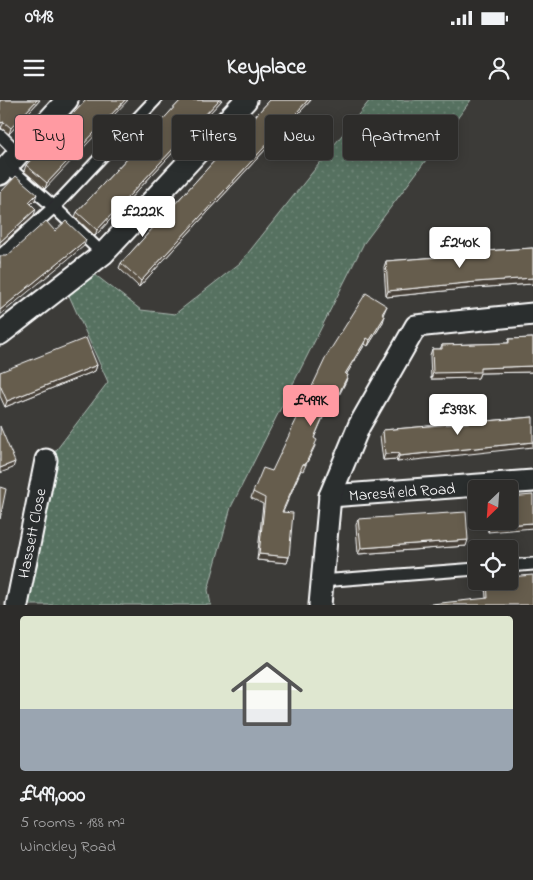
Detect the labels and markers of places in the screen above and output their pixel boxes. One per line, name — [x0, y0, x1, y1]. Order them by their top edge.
pin: £222K — [108, 196, 178, 238]
pin: £240K — [425, 226, 495, 269]
pin: £499K — [276, 384, 346, 427]
pin: £393K — [423, 394, 493, 436]

